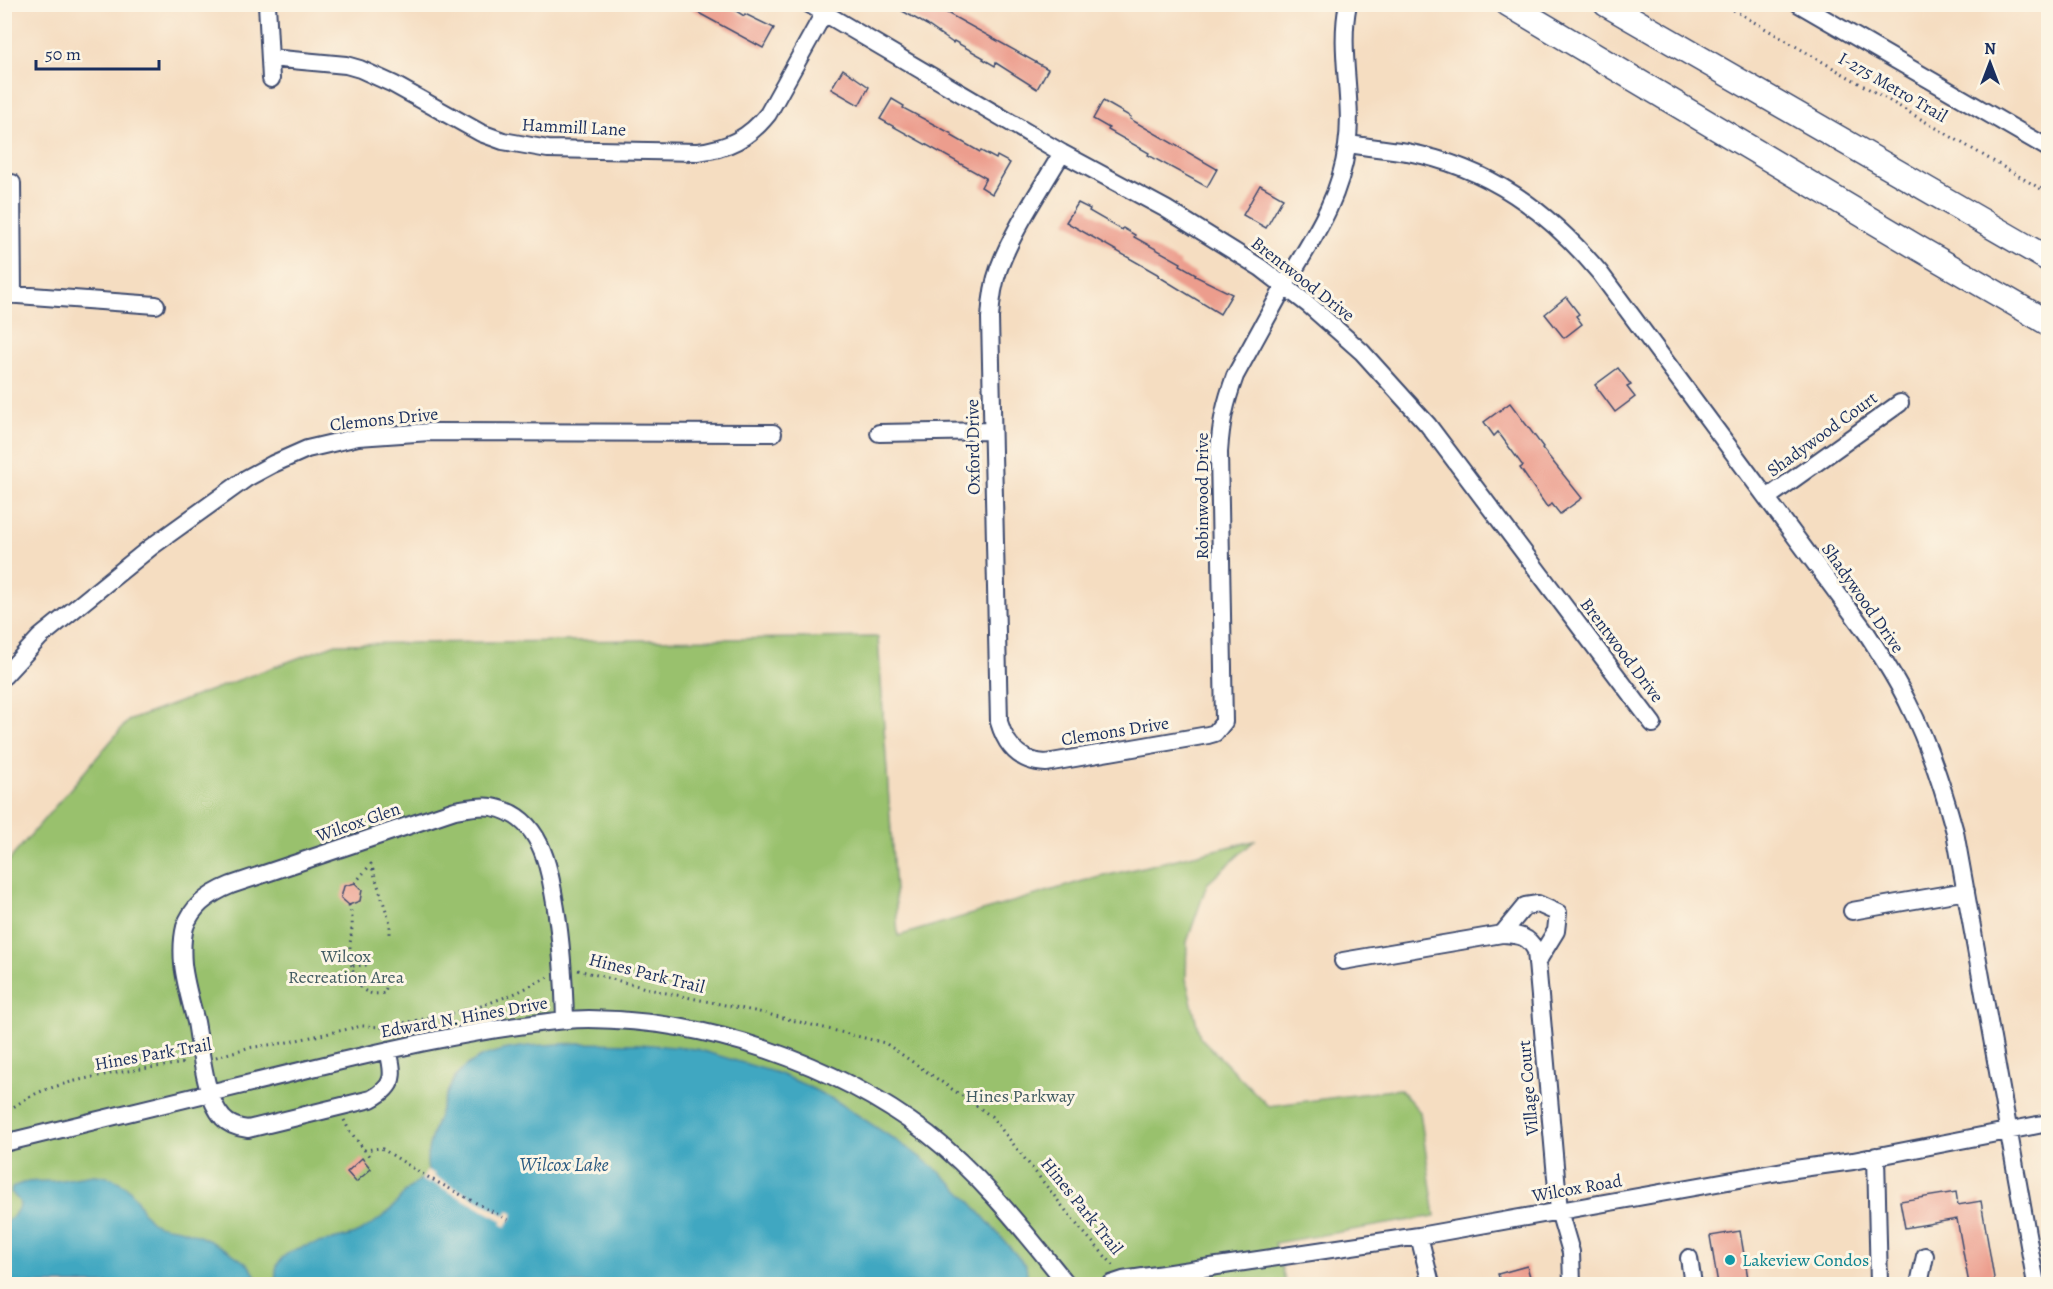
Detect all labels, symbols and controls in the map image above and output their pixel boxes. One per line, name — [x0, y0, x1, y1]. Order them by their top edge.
scale bar — [36, 33, 159, 71]
north arrow — [1960, 33, 2020, 93]
text: N — [1984, 38, 1996, 60]
text: 50 m — [45, 42, 81, 66]
street label: I-275 Metro Trail — [1834, 46, 1952, 128]
street label: Hammill Lane — [521, 112, 627, 142]
street label: Brentwood Drive — [1246, 231, 1360, 327]
street label: Shadywood Court — [1762, 386, 1882, 482]
street label: Oxford Drive — [960, 399, 986, 495]
street label: Clemons Drive — [329, 401, 439, 437]
street label: Robinwood Drive — [1190, 432, 1214, 560]
street label: Shadywood Drive — [1816, 538, 1910, 658]
street label: Brentwood Drive — [1575, 593, 1669, 707]
street label: Clemons Drive — [1059, 711, 1171, 751]
street label: Wilcox Glen — [312, 796, 404, 848]
park label: Wilcox Recreation Area — [288, 944, 405, 989]
street label: Hines Park Trail — [587, 947, 708, 999]
street label: Edward N. Hines Drive — [379, 990, 549, 1044]
street label: Hines Park Trail — [93, 1032, 214, 1076]
street label: Village Court — [1512, 1039, 1544, 1138]
park label: Hines Parkway — [965, 1084, 1076, 1108]
water label: Wilcox Lake — [519, 1151, 609, 1178]
street label: Hines Park Trail — [1035, 1152, 1129, 1260]
street label: Wilcox Road — [1529, 1168, 1624, 1208]
place label: Lakeview Condos — [1742, 1248, 1869, 1272]
marker: Lakeview Condos — [1723, 1253, 1737, 1267]

